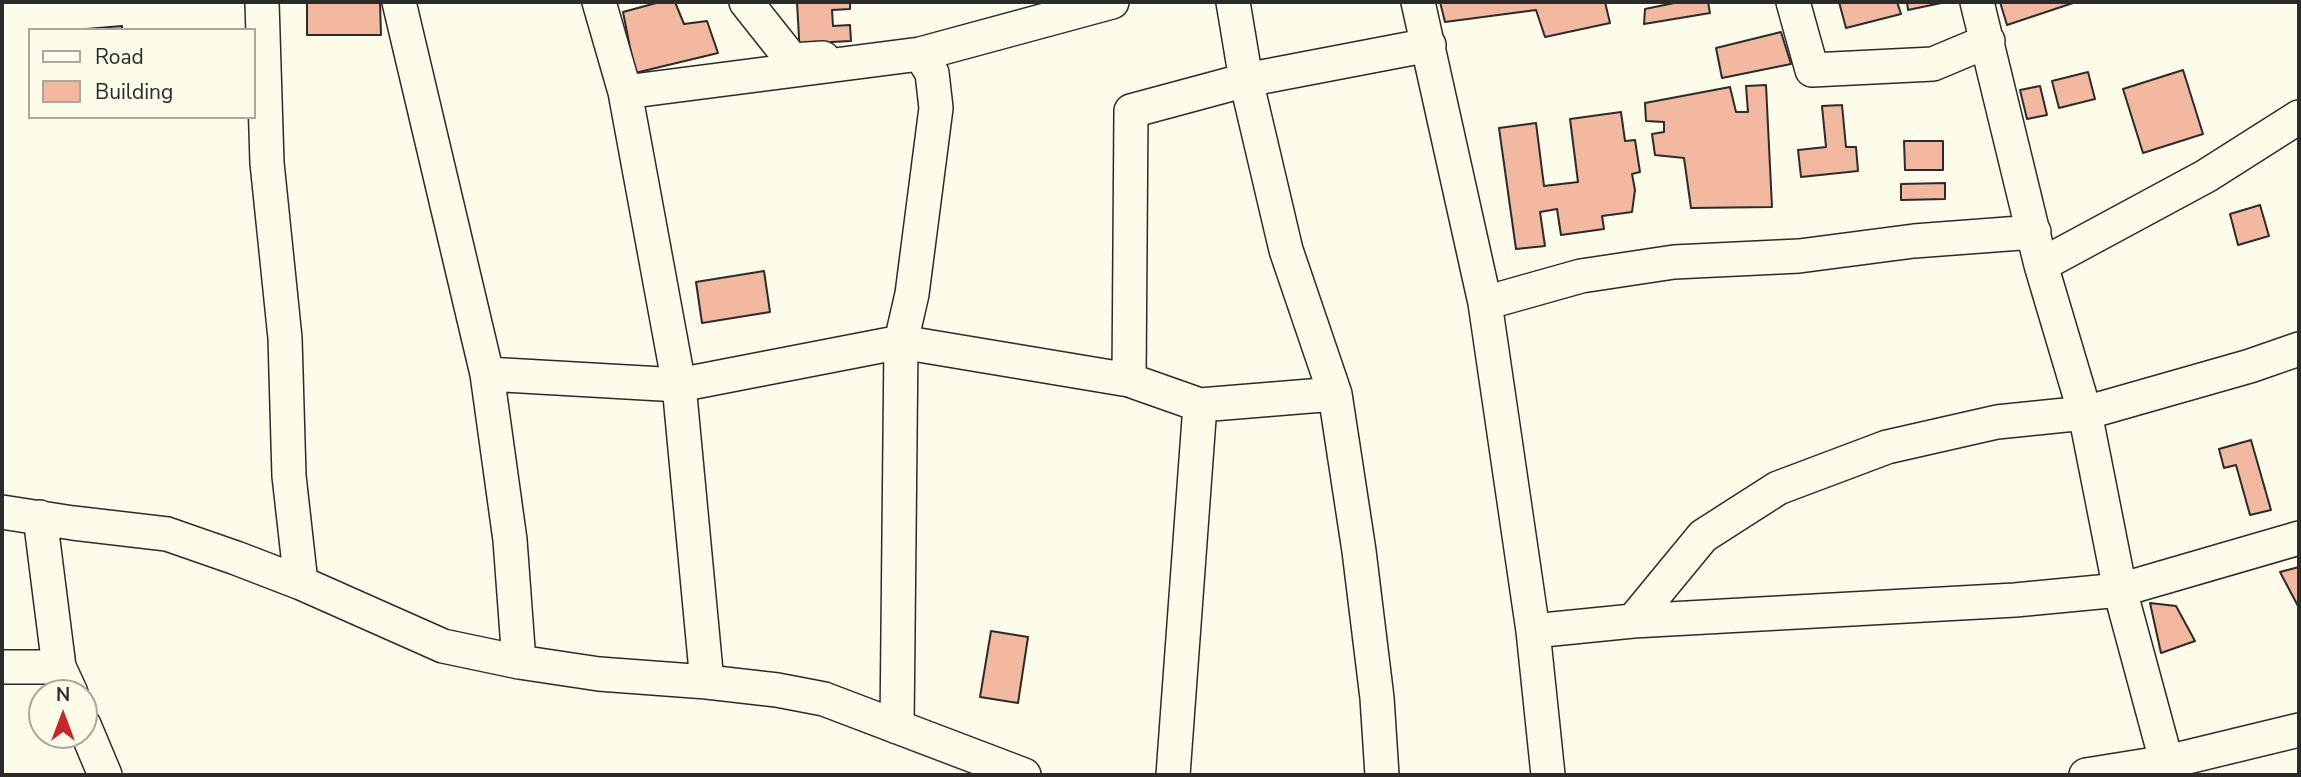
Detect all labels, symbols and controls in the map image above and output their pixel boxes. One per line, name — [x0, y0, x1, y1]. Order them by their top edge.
legend — [28, 28, 256, 119]
text: Road — [95, 43, 144, 71]
text: Building — [95, 78, 173, 106]
north arrow — [28, 679, 98, 749]
text: N — [56, 682, 70, 708]

